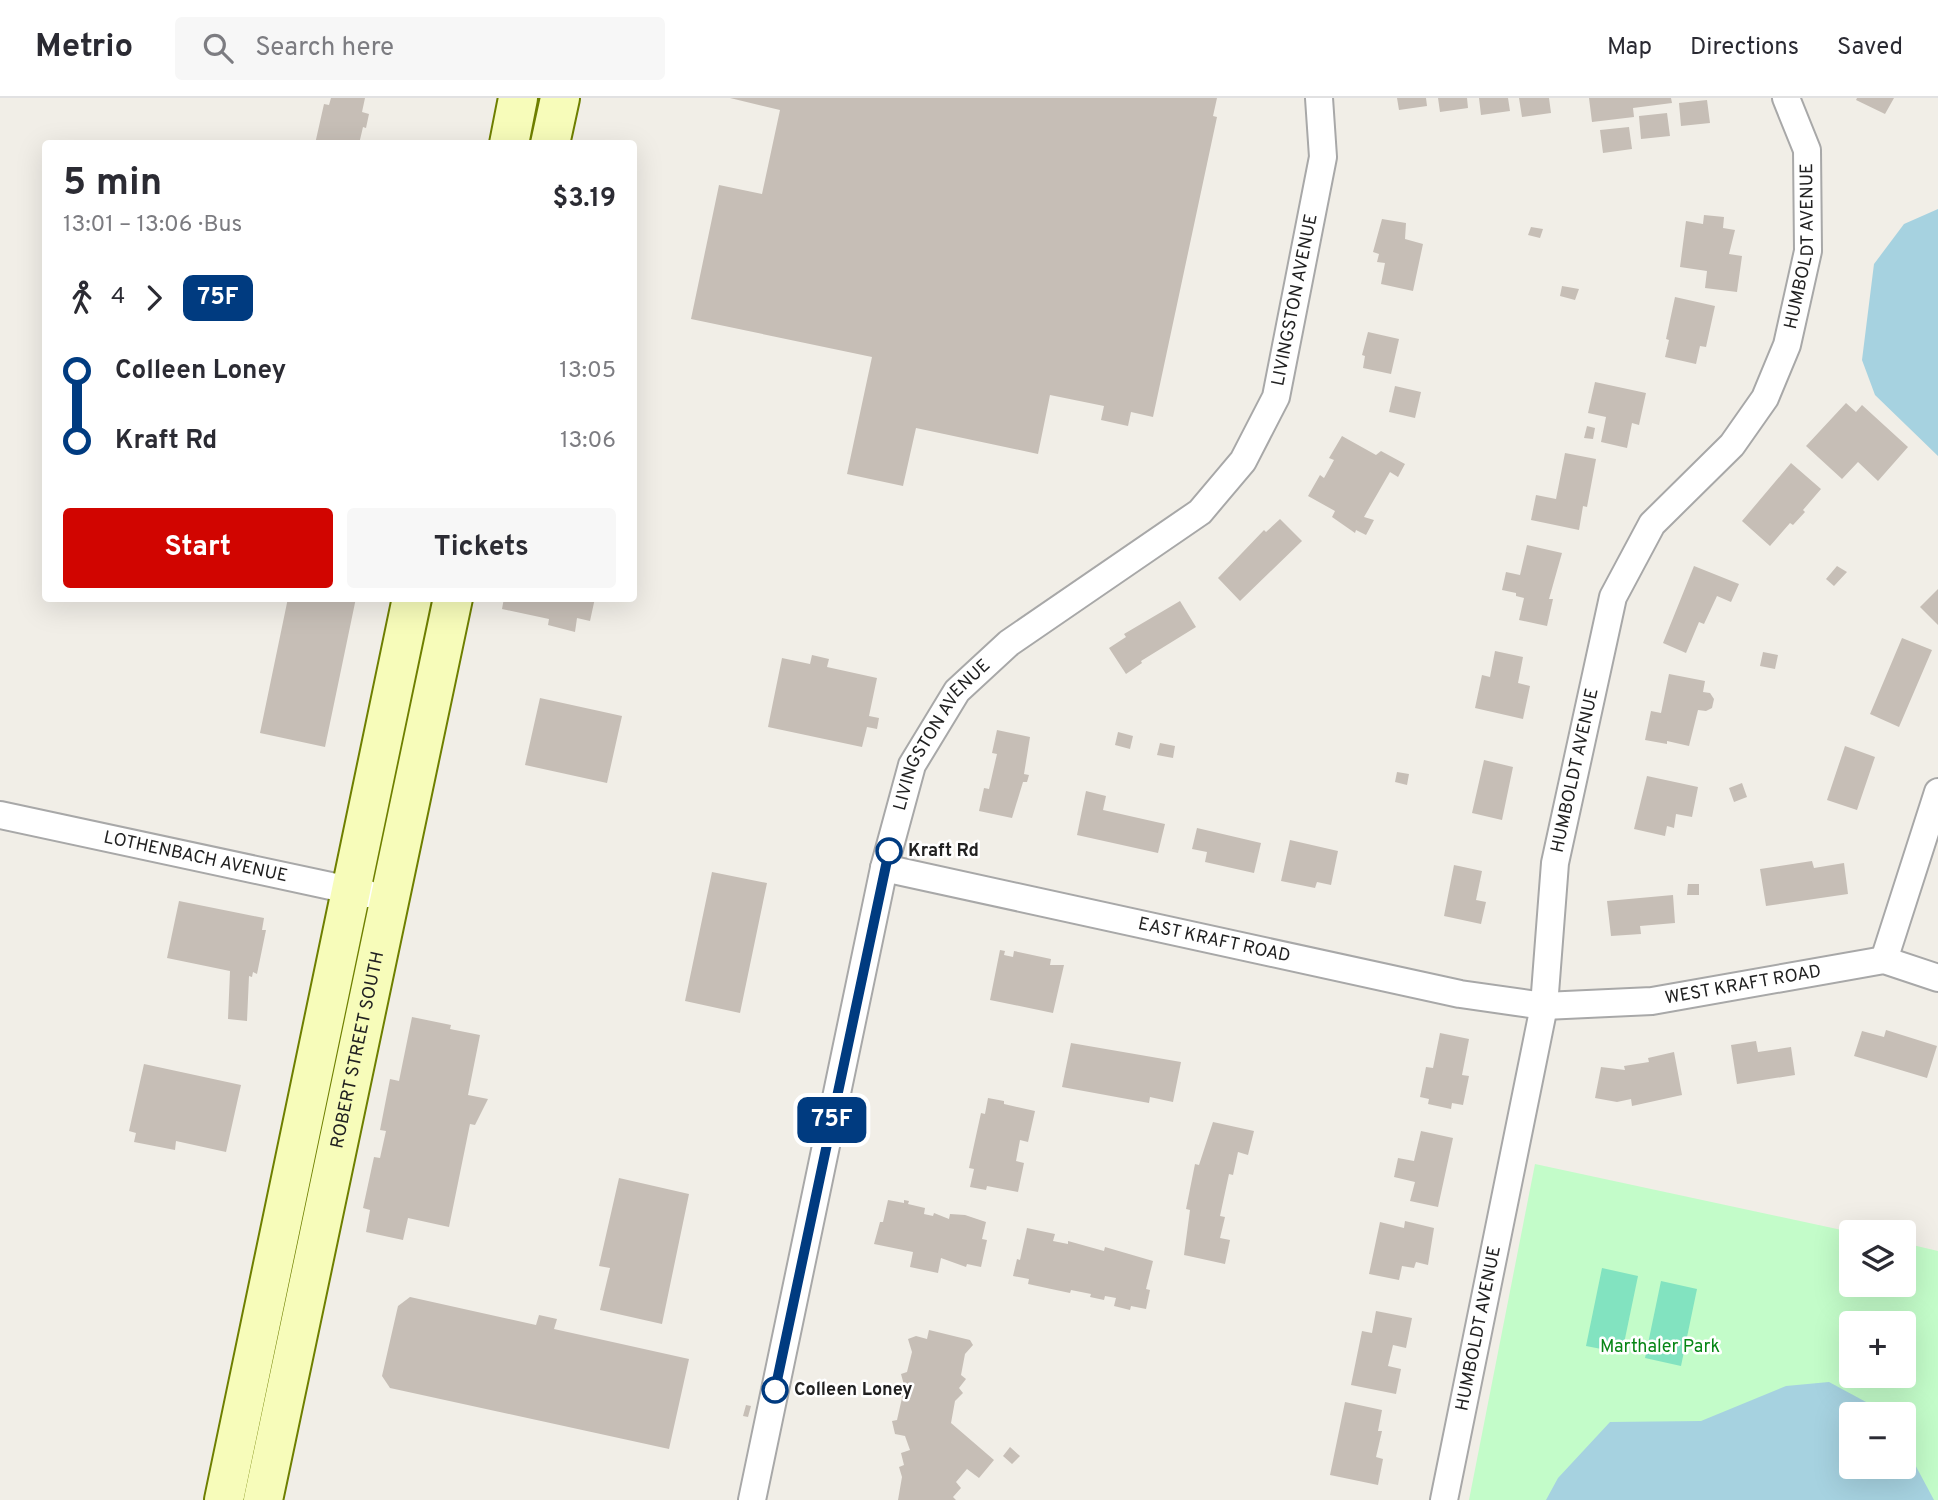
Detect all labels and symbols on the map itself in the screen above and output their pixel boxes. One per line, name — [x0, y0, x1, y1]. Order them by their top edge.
street label: HUMBOLDT AVENUE — [1779, 163, 1820, 331]
street label: LIVINGSTON AVENUE — [1267, 212, 1323, 388]
street label: LIVINGSTON AVENUE — [889, 654, 995, 813]
street label: HUMBOLDT AVENUE — [1546, 686, 1604, 855]
street label: LOTHENBACH AVENUE — [101, 826, 290, 888]
marker: Kraft Rd — [876, 838, 902, 864]
place label: Kraft Rd — [908, 840, 979, 863]
street label: EAST KRAFT ROAD — [1136, 912, 1293, 968]
street label: ROBERT STREET SOUTH — [326, 949, 390, 1150]
street label: WEST KRAFT ROAD — [1663, 960, 1823, 1010]
line badge: 75F — [792, 1097, 872, 1143]
street label: HUMBOLDT AVENUE — [1451, 1244, 1507, 1413]
park label: Marthaler Park — [1600, 1336, 1720, 1359]
marker: Colleen Loney — [762, 1377, 788, 1403]
place label: Colleen Loney — [794, 1379, 913, 1402]

